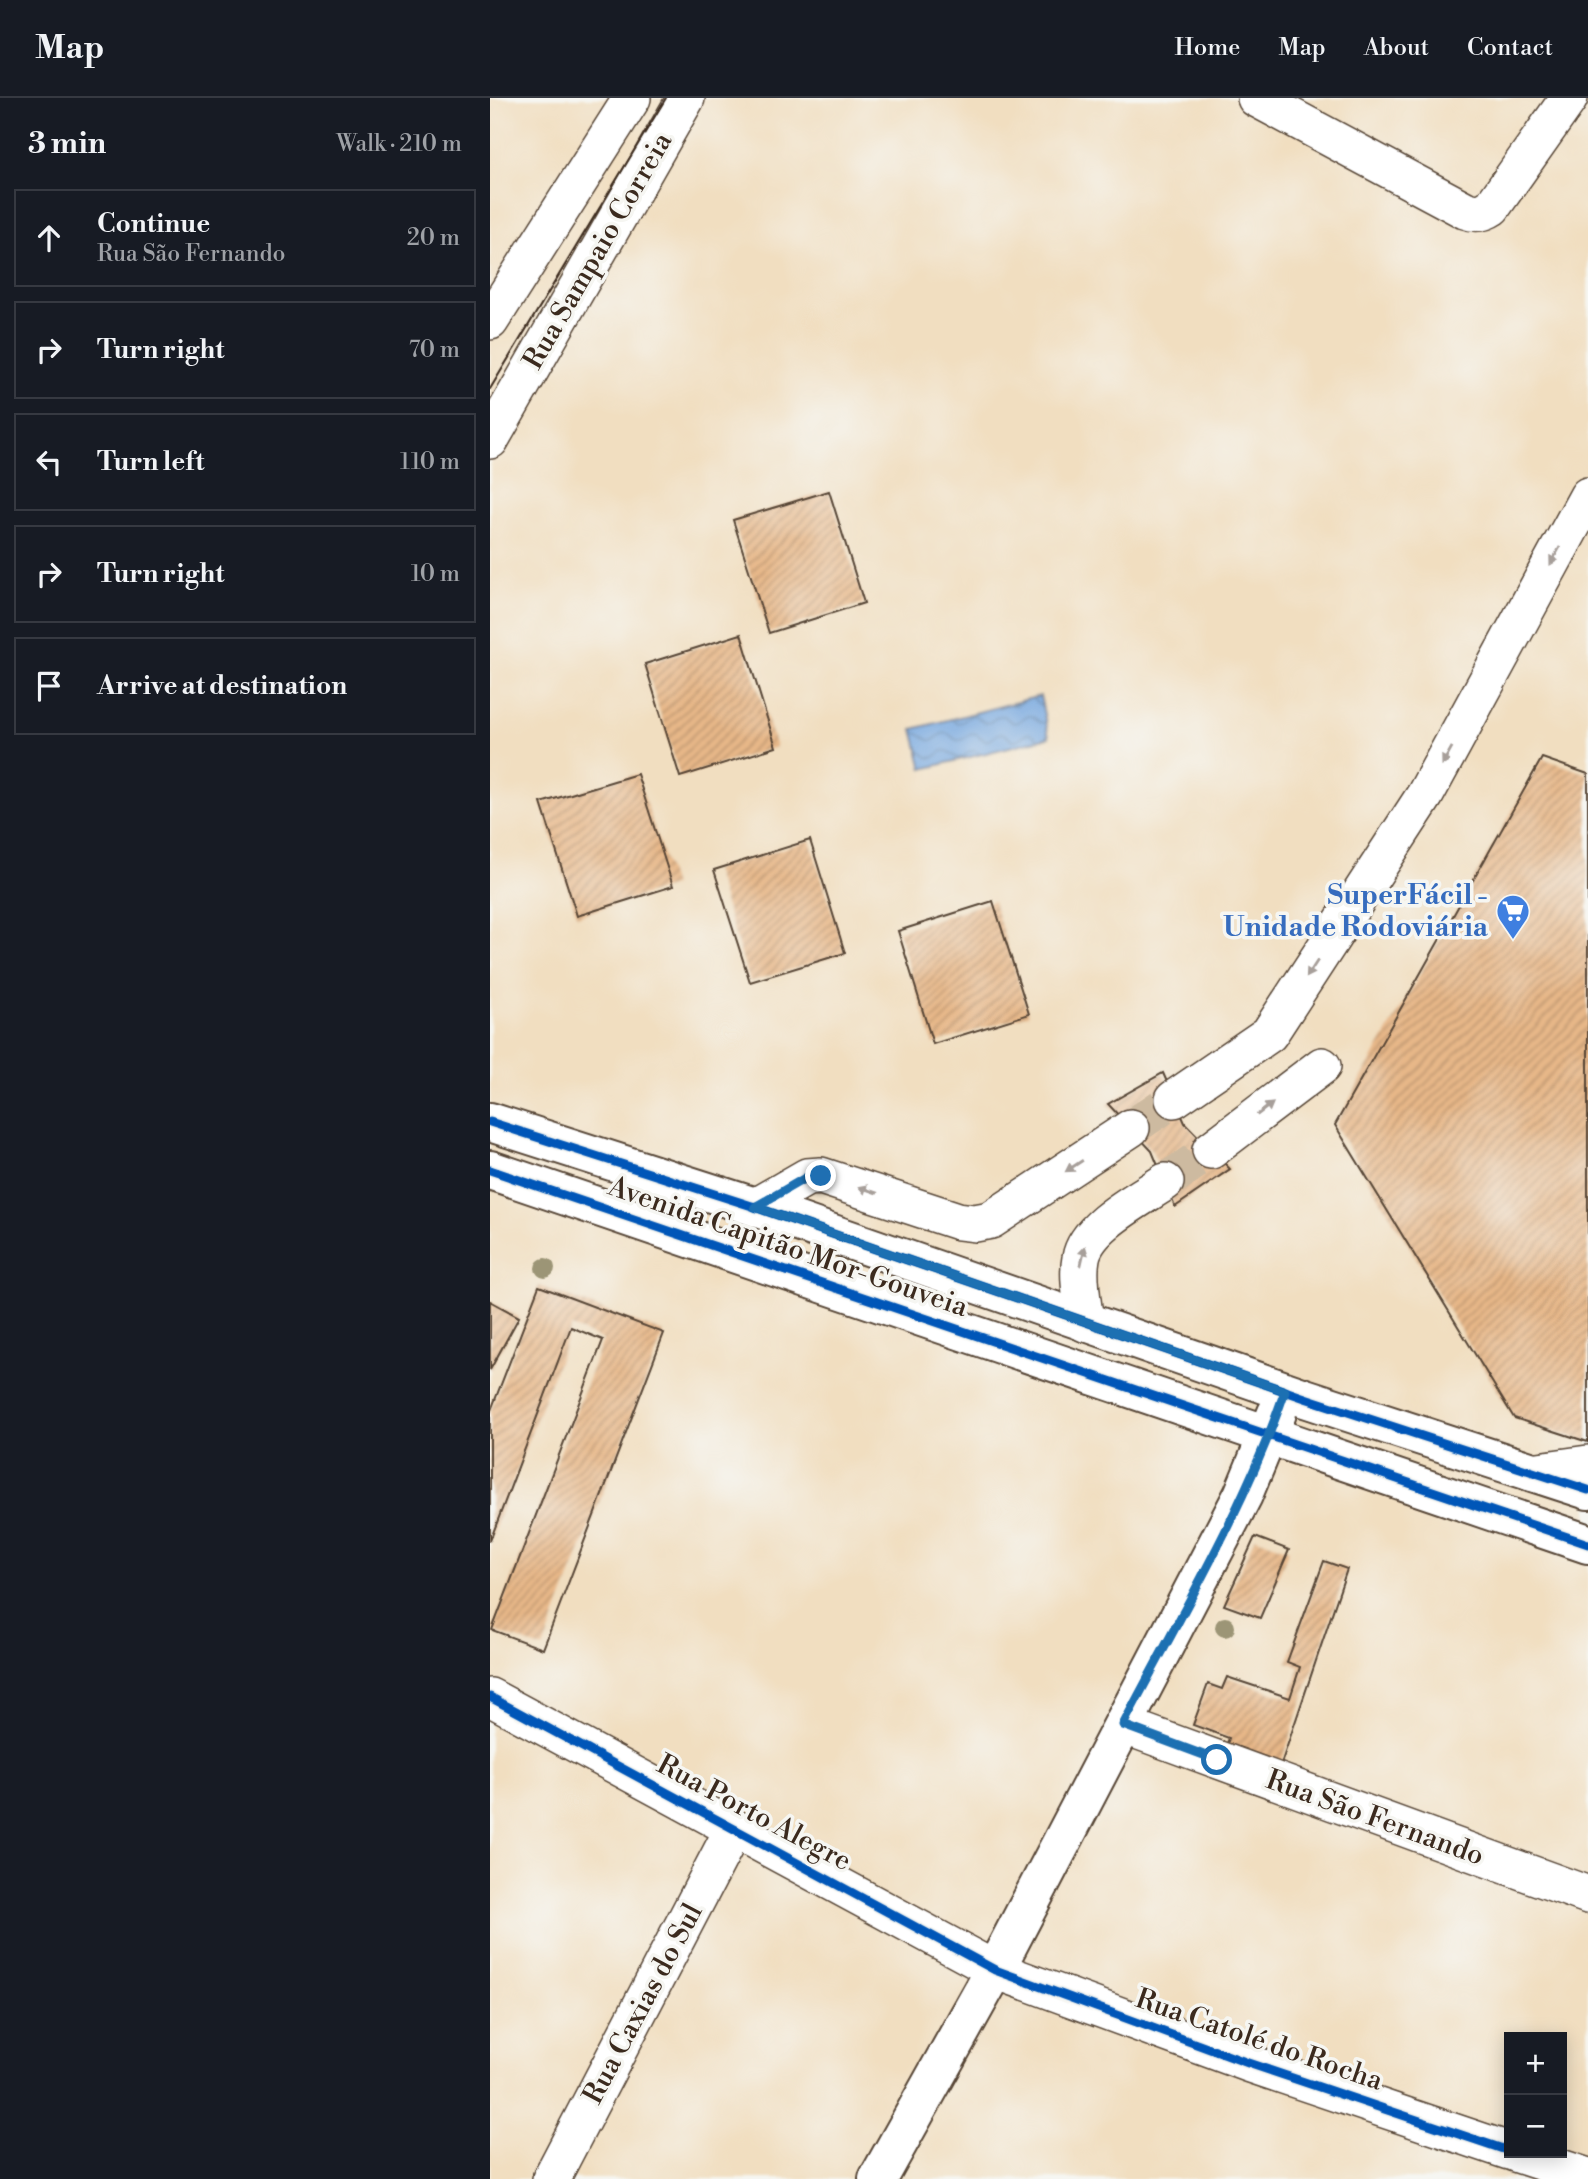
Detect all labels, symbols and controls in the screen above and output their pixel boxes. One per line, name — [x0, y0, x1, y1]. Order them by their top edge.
text: Map — [35, 28, 104, 69]
text: Home — [1175, 33, 1240, 63]
text: Map — [1278, 33, 1326, 63]
text: About — [1364, 33, 1429, 63]
text: Contact — [1467, 33, 1553, 63]
text: 3 min — [28, 125, 106, 163]
street label: Rua Sampaio Correia — [516, 125, 681, 376]
text: Walk · 210 m — [336, 130, 462, 158]
text: Continue — [97, 208, 210, 240]
icon: ahead — [30, 219, 68, 257]
text: 20 m — [407, 224, 460, 252]
text: Rua São Fernando — [97, 240, 285, 268]
icon: right — [30, 331, 68, 369]
text: Turn right — [97, 334, 225, 366]
text: 70 m — [409, 336, 460, 364]
icon: left — [30, 443, 68, 481]
text: Turn left — [97, 446, 205, 478]
text: 110 m — [400, 448, 460, 476]
one-way arrow — [1549, 547, 1561, 566]
icon: right — [30, 555, 68, 593]
text: Turn right — [97, 558, 225, 590]
text: 10 m — [411, 560, 460, 588]
icon: arrive — [30, 667, 68, 705]
text: Arrive at destination — [97, 670, 347, 702]
one-way arrow — [1441, 746, 1452, 766]
place label: SuperFácil - Unidade Rodoviária — [1223, 878, 1489, 945]
supermarket icon: SuperFácil - Unidade Rodoviária — [1494, 892, 1532, 941]
one-way arrow — [1305, 959, 1318, 979]
one-way arrow — [1256, 1102, 1274, 1116]
one-way arrow — [1064, 1159, 1083, 1172]
route end — [805, 1160, 836, 1191]
street label: Avenida Capitão Mor-Gouveia — [603, 1169, 973, 1325]
one-way arrow — [858, 1184, 879, 1195]
one-way arrow — [1078, 1245, 1089, 1267]
route start — [1201, 1744, 1232, 1775]
street label: Rua Porto Alegre — [651, 1747, 857, 1879]
street label: Rua São Fernando — [1261, 1762, 1489, 1874]
street label: Rua Caxias do Sul — [575, 1898, 711, 2110]
street label: Rua Catolé do Rocha — [1131, 1981, 1388, 2099]
map controls — [1504, 2032, 1567, 2158]
button: + — [1504, 2032, 1567, 2095]
button: − — [1504, 2095, 1567, 2158]

